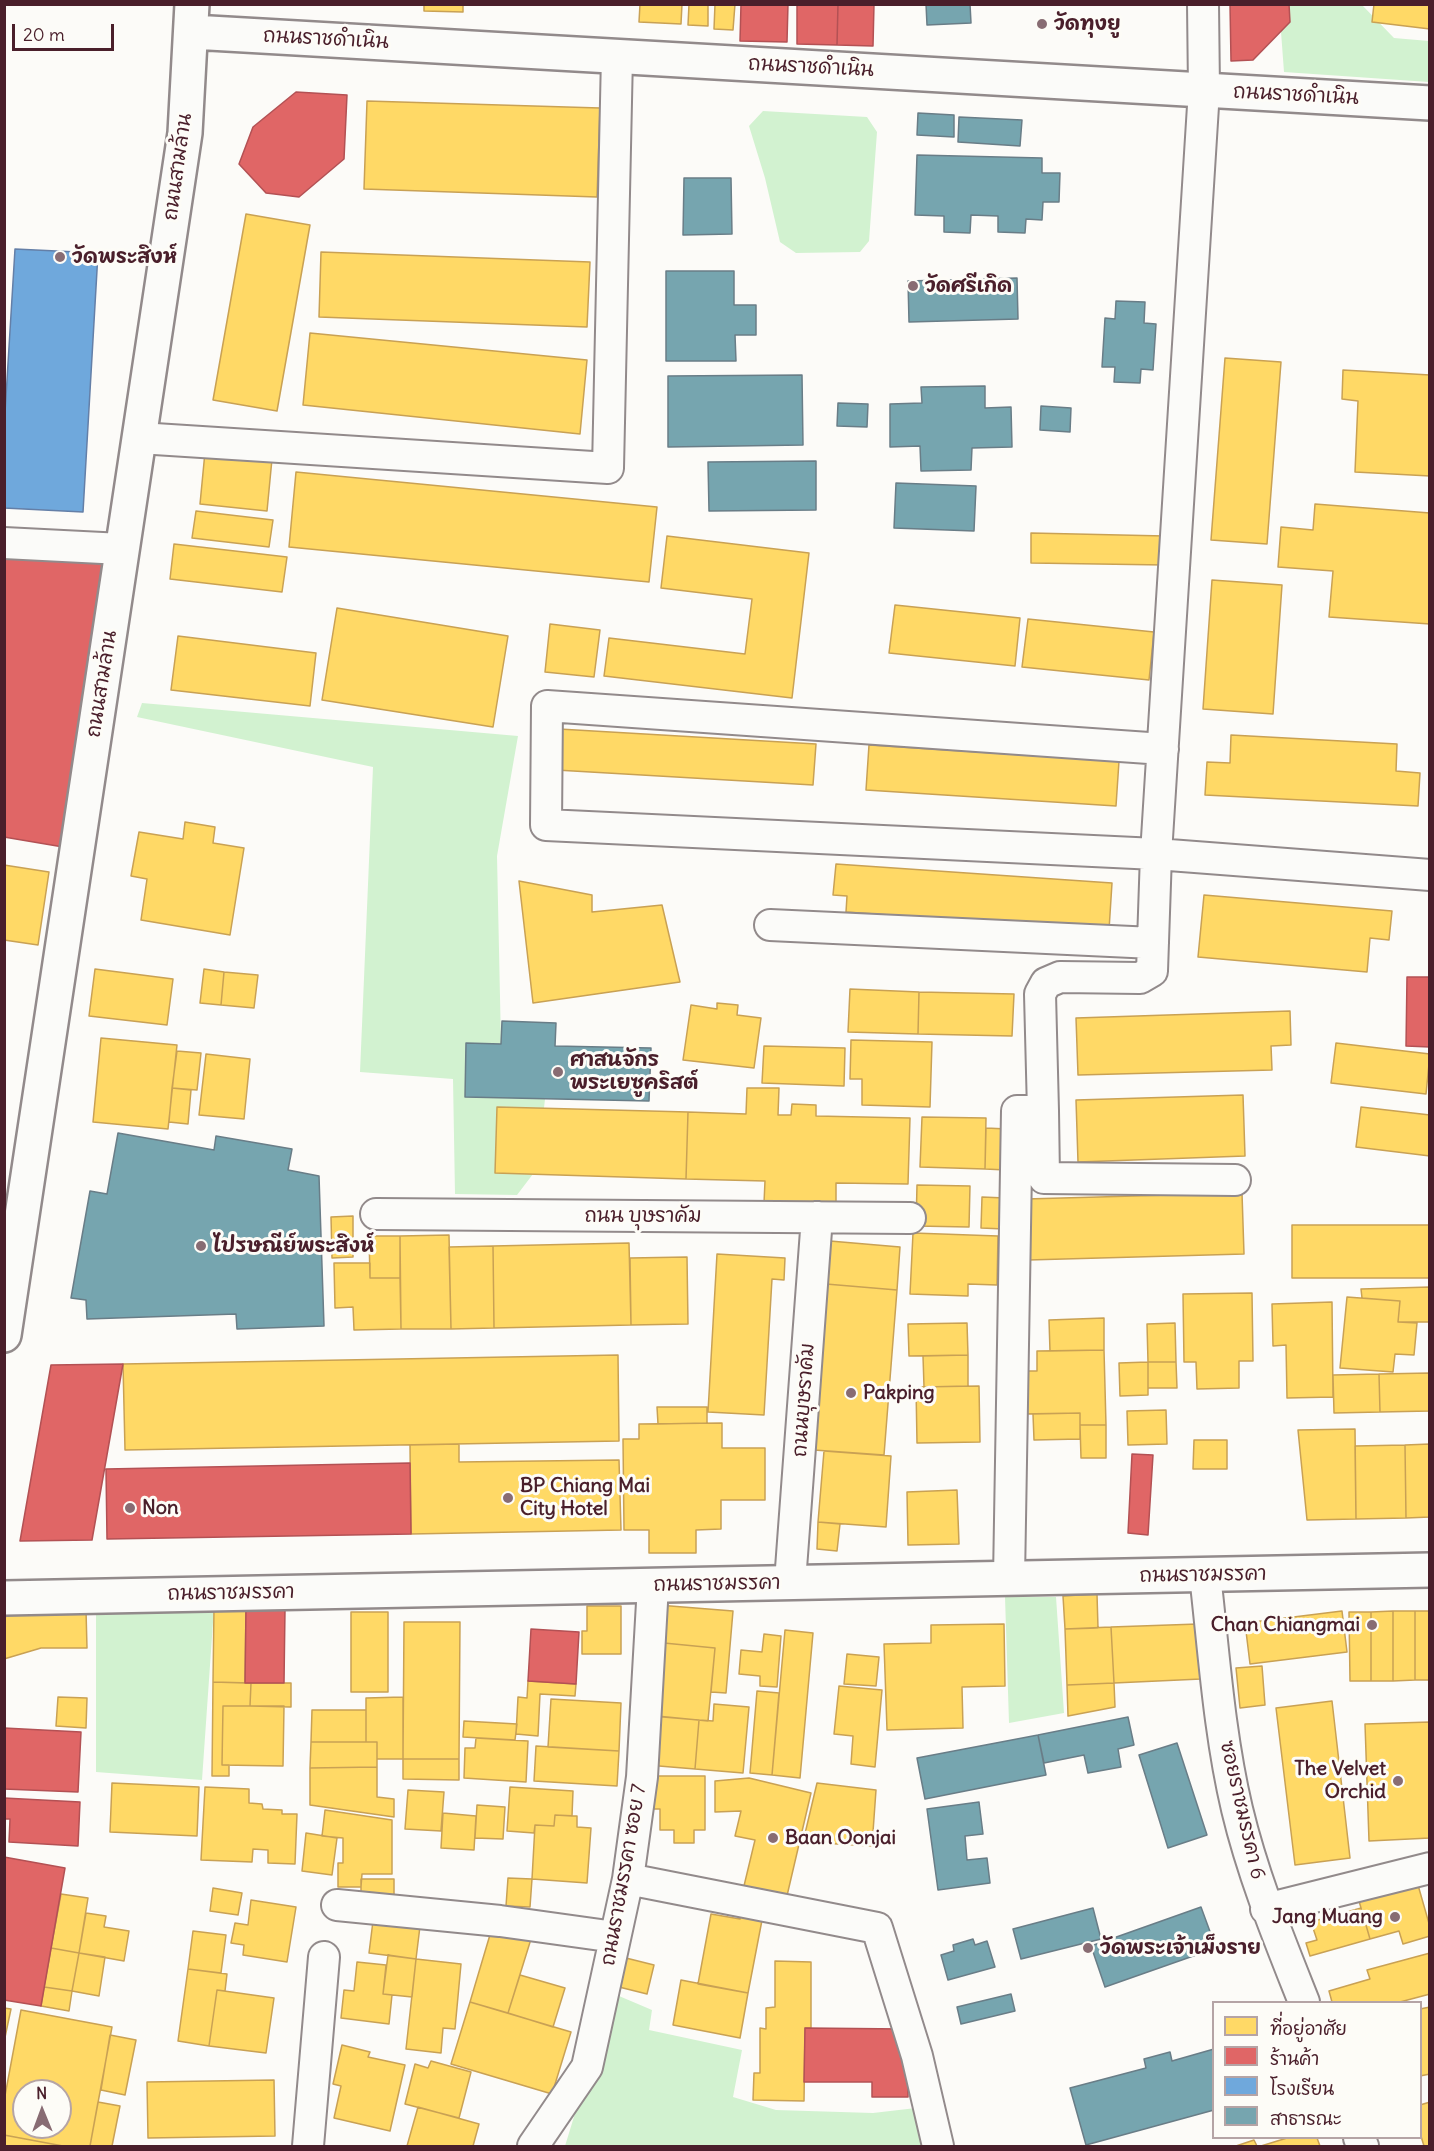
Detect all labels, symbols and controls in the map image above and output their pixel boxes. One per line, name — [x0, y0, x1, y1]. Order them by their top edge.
scale bar — [15, 12, 117, 50]
place label: วัดทุงยู — [1054, 12, 1121, 36]
marker: วัดทุงยู — [1035, 17, 1049, 31]
text: 20 m — [23, 23, 65, 46]
street label: ถนนราชดำเนิน — [262, 24, 390, 54]
street label: ถนนราชดำเนิน — [747, 52, 875, 82]
street label: ถนนราชดำเนิน — [1232, 80, 1360, 110]
street label: ถนนสามล้าน — [159, 112, 197, 222]
place label: วัดพระสิงห์ — [72, 245, 177, 269]
marker: วัดพระสิงห์ — [53, 250, 67, 264]
place label: วัดศรีเกิด — [925, 274, 1012, 298]
marker: วัดศรีเกิด — [906, 279, 920, 293]
street label: ถนนสามล้าน — [82, 629, 122, 739]
place label: ศาสนจักร พระเยซูคริสต์ — [570, 1048, 698, 1095]
marker: ศาสนจักร พระเยซูคริสต์ — [551, 1065, 565, 1079]
street label: ถนน บุษราคัม — [584, 1204, 702, 1228]
place label: ไปรษณีย์พระสิงห์ — [213, 1234, 374, 1258]
marker: ไปรษณีย์พระสิงห์ — [194, 1239, 208, 1253]
street label: ถนนบุษราคัม — [788, 1342, 820, 1458]
place label: Pakping — [863, 1381, 935, 1405]
marker: Pakping — [844, 1386, 858, 1400]
place label: BP Chiang Mai City Hotel — [520, 1474, 650, 1521]
marker: BP Chiang Mai City Hotel — [501, 1491, 515, 1505]
place label: Non — [142, 1496, 178, 1520]
marker: Non — [123, 1501, 137, 1515]
street label: ถนนราชมรรคา — [1139, 1562, 1267, 1588]
street label: ถนนราชมรรคา — [653, 1571, 781, 1597]
street label: ถนนราชมรรคา — [167, 1580, 295, 1606]
place label: Chan Chiangmai — [1211, 1613, 1360, 1637]
marker: Chan Chiangmai — [1365, 1618, 1379, 1632]
street label: ซอยราชมรรคา 6 — [1214, 1738, 1270, 1882]
place label: The Velvet Orchid — [1294, 1757, 1386, 1804]
marker: The Velvet Orchid — [1391, 1774, 1405, 1788]
street label: ถนนราชมรรคา ซอย 7 — [596, 1782, 652, 1968]
place label: Baan Oonjai — [785, 1826, 896, 1850]
marker: Baan Oonjai — [766, 1831, 780, 1845]
place label: Jang Muang — [1272, 1905, 1383, 1929]
marker: Jang Muang — [1388, 1910, 1402, 1924]
place label: วัดพระเจ้าเม็งราย — [1100, 1936, 1261, 1960]
marker: วัดพระเจ้าเม็งราย — [1081, 1941, 1095, 1955]
legend — [1212, 2001, 1422, 2139]
text: ที่อยู่อาศัย — [1270, 2017, 1347, 2040]
text: ร้านค้า — [1270, 2047, 1319, 2070]
text: โรงเรียน — [1270, 2077, 1334, 2100]
north arrow — [12, 2079, 72, 2139]
text: N — [36, 2083, 47, 2103]
text: สาธารณะ — [1270, 2107, 1342, 2130]

